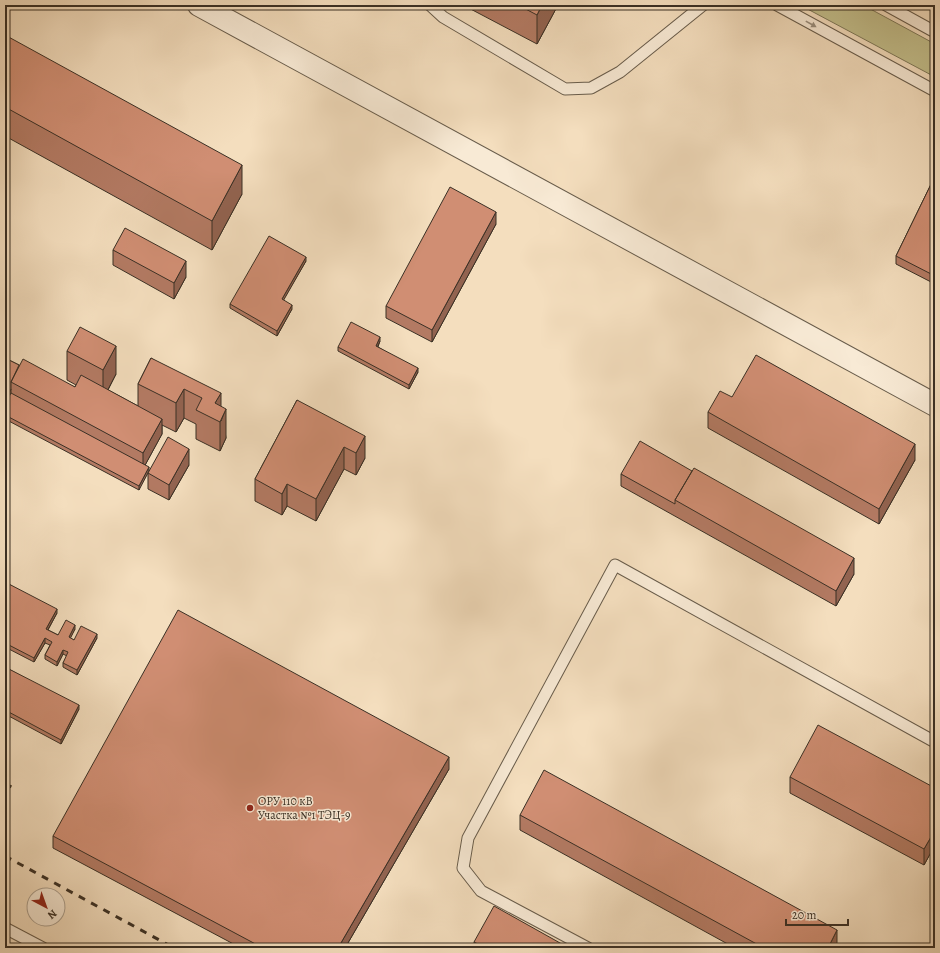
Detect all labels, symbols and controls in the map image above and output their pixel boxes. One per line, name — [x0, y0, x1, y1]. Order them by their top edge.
one-way arrow — [805, 20, 817, 27]
place label: ОРУ 110 кВ Участка №1 ТЭЦ-9 — [258, 793, 351, 823]
marker: ОРУ 110 кВ Участка №1 ТЭЦ-9 — [245, 803, 255, 813]
north arrow — [26, 887, 66, 927]
scale bar — [786, 901, 848, 927]
text: N — [44, 906, 60, 922]
text: 20 m — [792, 907, 816, 923]

